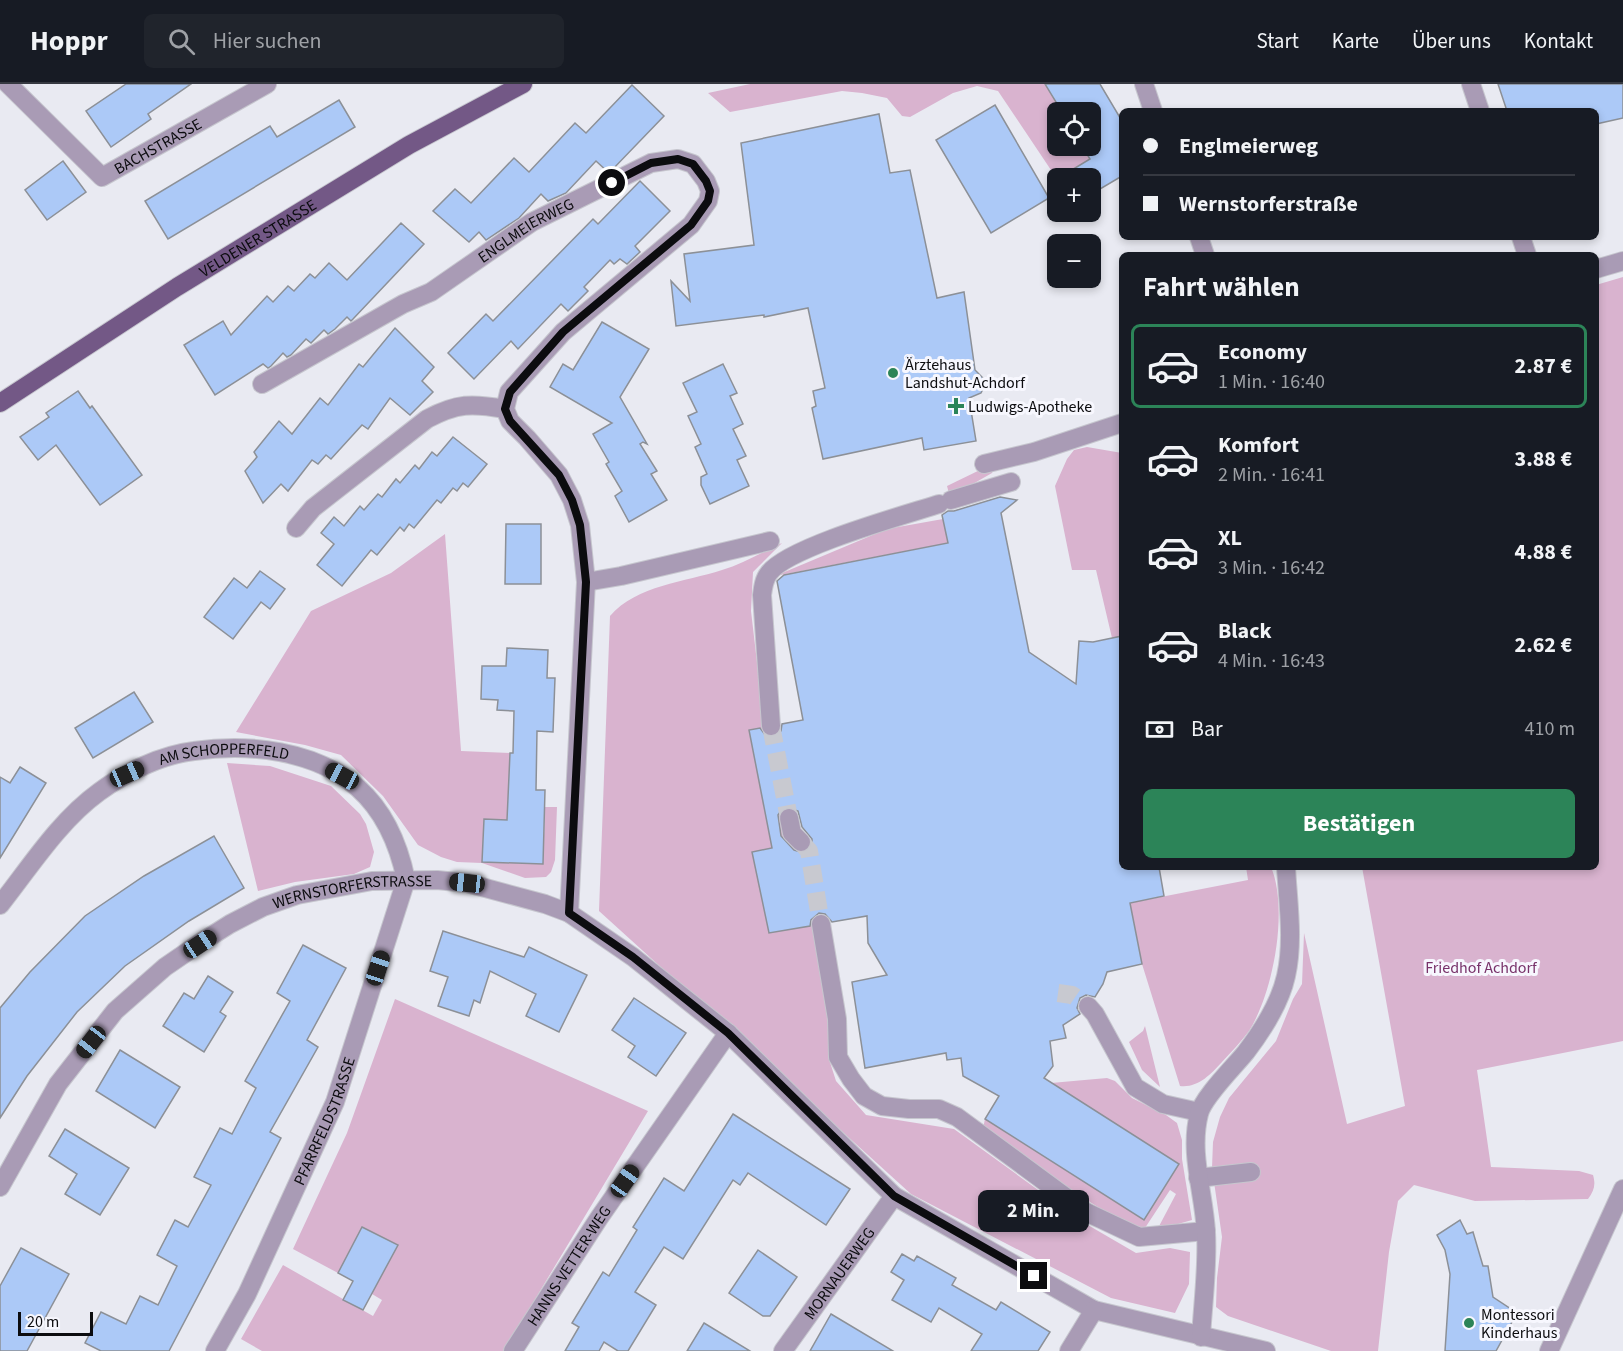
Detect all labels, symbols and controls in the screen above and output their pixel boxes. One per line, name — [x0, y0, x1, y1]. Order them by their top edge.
search box — [144, 14, 564, 68]
text: Hoppr — [30, 21, 108, 61]
icon: search — [165, 25, 198, 58]
text: Hier suchen — [213, 25, 322, 57]
text: Start — [1256, 26, 1299, 56]
text: Karte — [1332, 26, 1379, 56]
text: Über uns — [1412, 26, 1491, 56]
text: Kontakt — [1524, 26, 1593, 56]
map controls — [1047, 102, 1101, 288]
button: locate — [1047, 102, 1101, 156]
street label: BACHSTRASSE — [110, 113, 206, 180]
text: Englmeierweg — [1179, 130, 1318, 162]
button: + — [1047, 168, 1101, 222]
route start — [598, 169, 625, 196]
text: Wernstorferstraße — [1179, 188, 1358, 220]
street label: ENGLMEIERWEG — [474, 193, 578, 268]
street label: VELDENER STRASSE — [195, 194, 321, 283]
button: − — [1047, 234, 1101, 288]
text: Fahrt wählen — [1143, 268, 1300, 307]
text: Economy — [1218, 336, 1307, 368]
icon: car — [1146, 339, 1200, 393]
text: 2.87 € — [1515, 350, 1572, 382]
place label: Ärztehaus Landshut-Achdorf — [905, 354, 1026, 394]
marker: Ärztehaus Landshut-Achdorf — [886, 366, 900, 380]
text: 1 Min. · 16:40 — [1218, 368, 1325, 396]
place label: Ludwigs-Apotheke — [968, 396, 1092, 418]
marker: Ludwigs-Apotheke — [949, 399, 963, 413]
text: Komfort — [1218, 429, 1299, 461]
icon: car — [1146, 432, 1200, 486]
text: 3.88 € — [1515, 443, 1572, 475]
text: 2 Min. · 16:41 — [1218, 461, 1325, 489]
text: XL — [1218, 522, 1242, 554]
icon: car — [1146, 525, 1200, 579]
text: 4.88 € — [1515, 536, 1572, 568]
text: 3 Min. · 16:42 — [1218, 554, 1325, 582]
text: Black — [1218, 615, 1272, 647]
icon: car — [1146, 618, 1200, 672]
text: 2.62 € — [1515, 629, 1572, 661]
text: 4 Min. · 16:43 — [1218, 647, 1325, 675]
icon: cash — [1143, 713, 1176, 746]
text: Bar — [1191, 713, 1223, 745]
text: 410 m — [1525, 715, 1575, 743]
street label: AM SCHOPPERFELD — [156, 738, 291, 771]
car — [107, 758, 147, 790]
car — [322, 760, 362, 792]
button: Bestätigen — [1143, 789, 1575, 858]
street label: WERNSTORFERSTRASSE — [270, 870, 432, 915]
car — [448, 872, 486, 894]
car — [180, 927, 220, 961]
car — [364, 948, 392, 988]
park label: Friedhof Achdorf — [1425, 957, 1538, 979]
car — [73, 1022, 109, 1062]
street label: PFARRFELDSTRASSE — [288, 1054, 361, 1189]
car — [607, 1161, 643, 1201]
callout: 2 Min. — [978, 1189, 1090, 1231]
text: 2 Min. — [1007, 1197, 1060, 1225]
street label: HANNS-VETTER-WEG — [522, 1201, 617, 1331]
street label: MORNAUERWEG — [799, 1223, 880, 1324]
route end — [1020, 1262, 1047, 1289]
place label: Montessori Kinderhaus — [1481, 1304, 1558, 1344]
scale bar — [18, 1309, 93, 1336]
text: 20 m — [27, 1311, 59, 1333]
marker: Montessori Kinderhaus — [1462, 1316, 1476, 1330]

